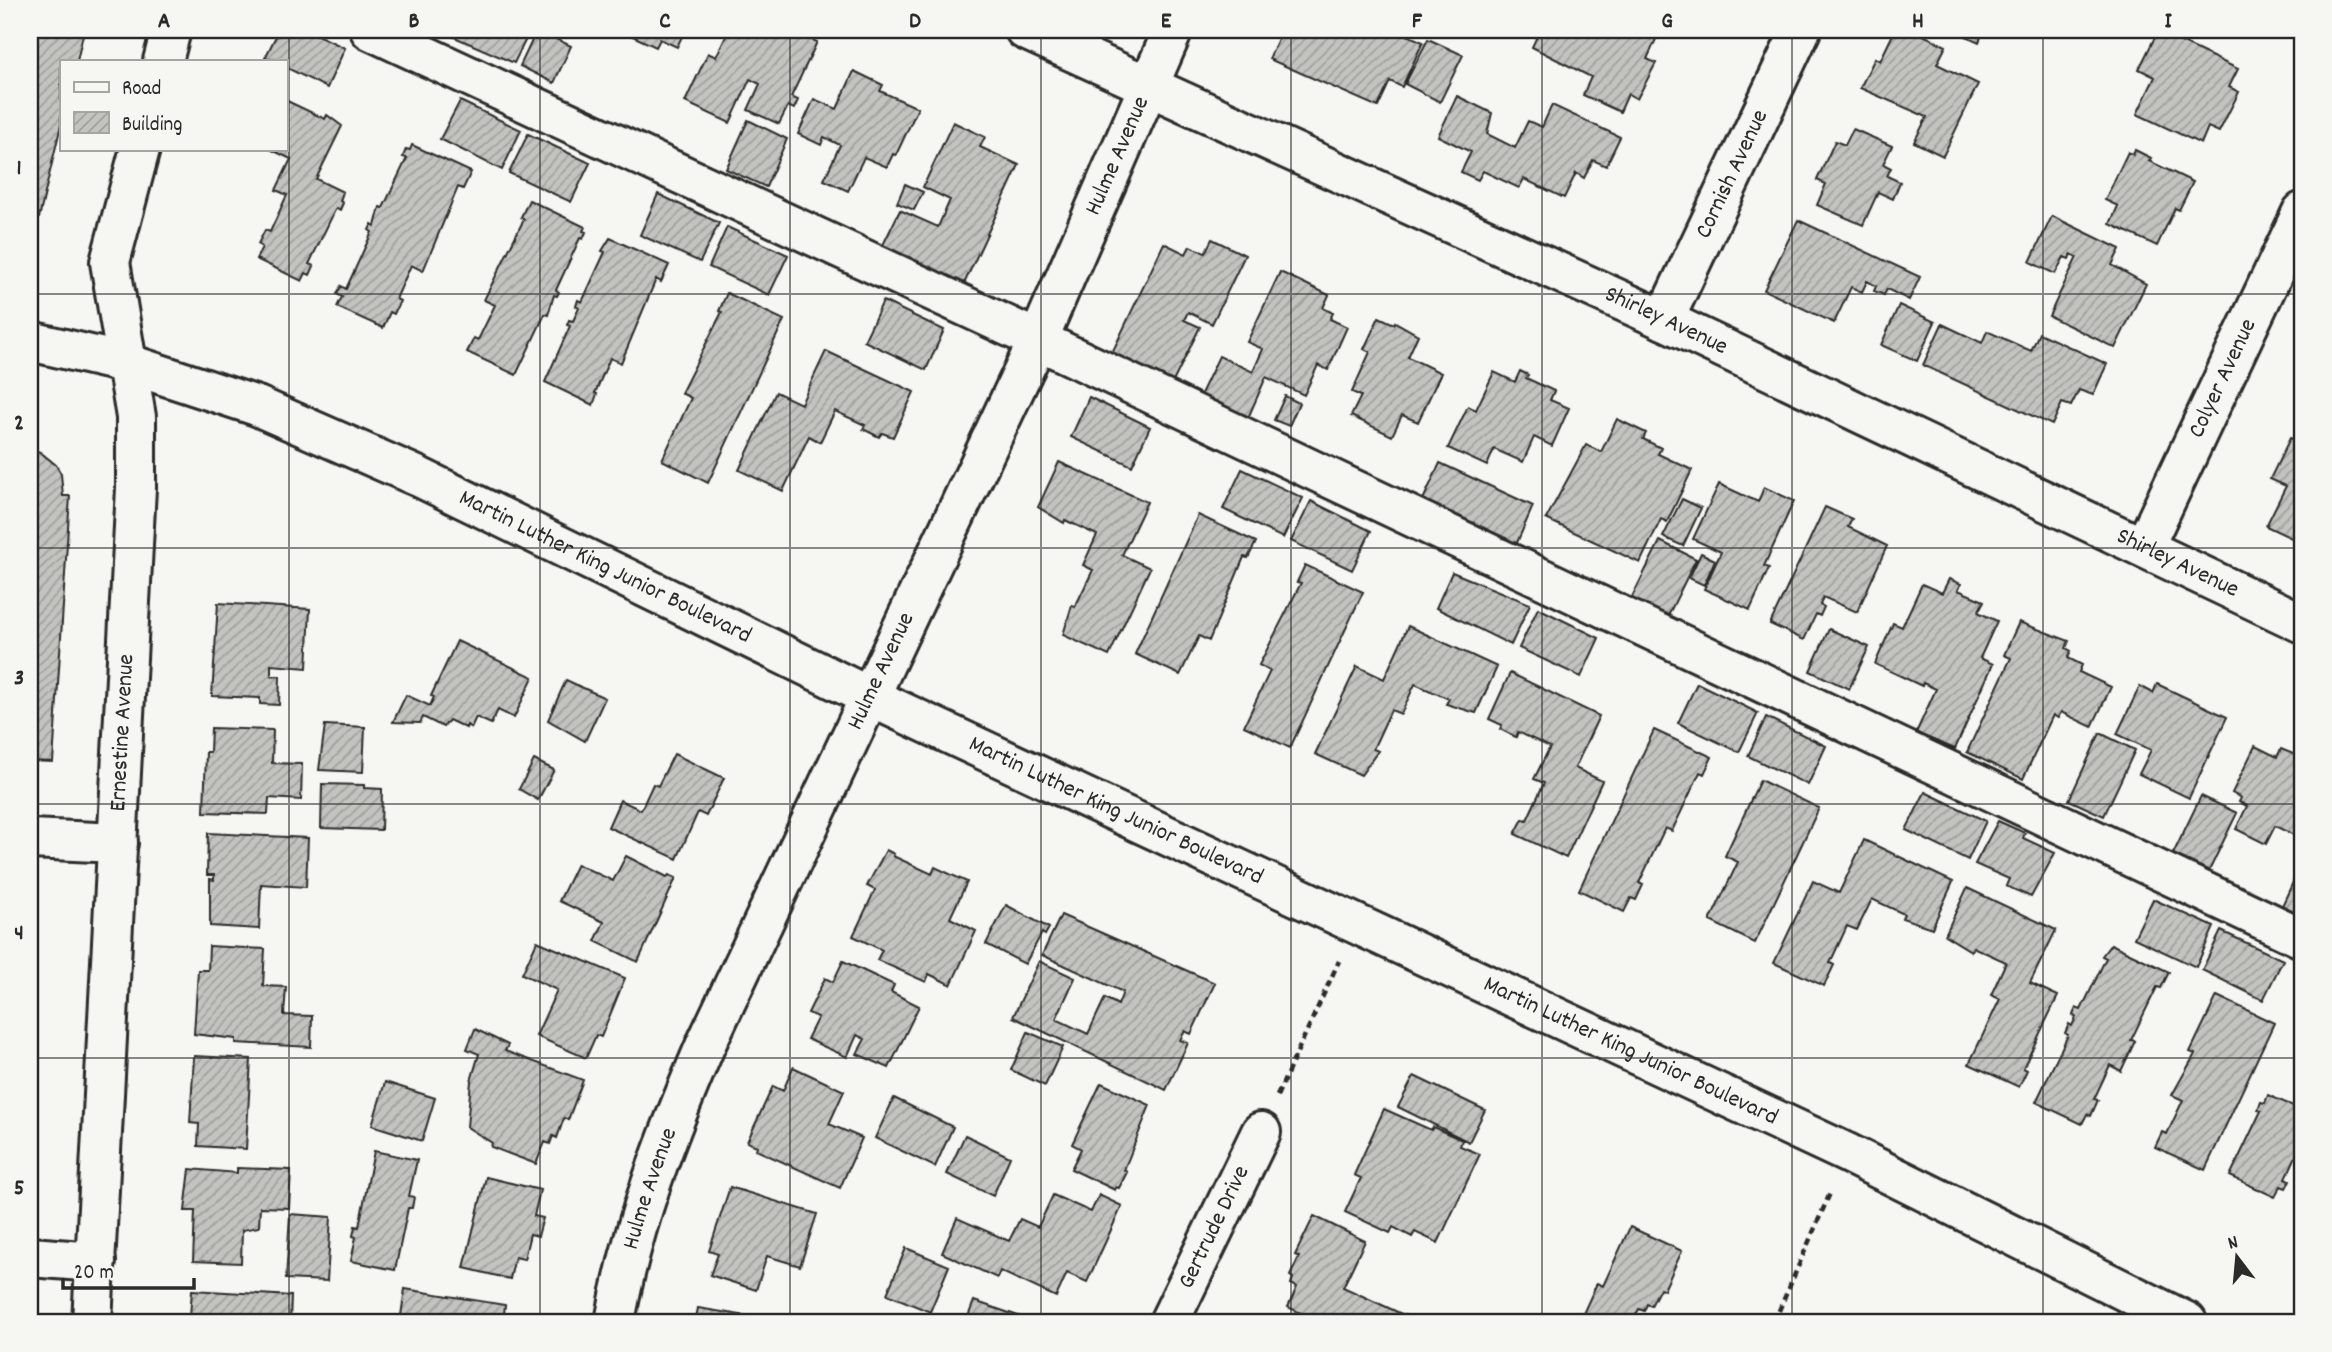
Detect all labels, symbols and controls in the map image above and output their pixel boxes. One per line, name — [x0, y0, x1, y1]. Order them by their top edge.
text: A — [158, 6, 170, 39]
text: B — [409, 6, 420, 39]
text: C — [659, 6, 671, 39]
text: D — [909, 6, 921, 39]
text: E — [1161, 6, 1172, 39]
text: F — [1412, 6, 1423, 39]
text: G — [1661, 6, 1673, 39]
text: H — [1912, 6, 1924, 39]
text: I — [2164, 6, 2172, 39]
legend — [60, 60, 287, 150]
text: Road — [122, 75, 161, 105]
street label: Hulme Avenue — [1077, 91, 1159, 221]
street label: Cornish Avenue — [1688, 104, 1778, 245]
text: Building — [122, 111, 182, 141]
text: 1 — [16, 153, 22, 186]
street label: Shirley Avenue — [1599, 278, 1733, 365]
street label: Colyer Avenue — [2181, 313, 2266, 444]
text: 2 — [14, 408, 24, 441]
street label: Martin Luther King Junior Boulevard — [453, 482, 757, 653]
street label: Shirley Avenue — [2110, 520, 2244, 607]
street label: Hulme Avenue — [839, 607, 924, 736]
street label: Ernestine Avenue — [102, 653, 144, 812]
text: 3 — [14, 663, 24, 696]
street label: Martin Luther King Junior Boulevard — [963, 728, 1268, 895]
text: 4 — [14, 918, 24, 951]
street label: Martin Luther King Junior Boulevard — [1477, 968, 1783, 1135]
street label: Hulme Avenue — [615, 1123, 687, 1254]
street label: Gertrude Drive — [1170, 1160, 1259, 1295]
text: 5 — [14, 1173, 24, 1206]
north arrow — [2202, 1222, 2272, 1292]
text: N — [2225, 1230, 2242, 1258]
scale bar — [63, 1247, 194, 1291]
text: 20 m — [74, 1259, 114, 1289]

